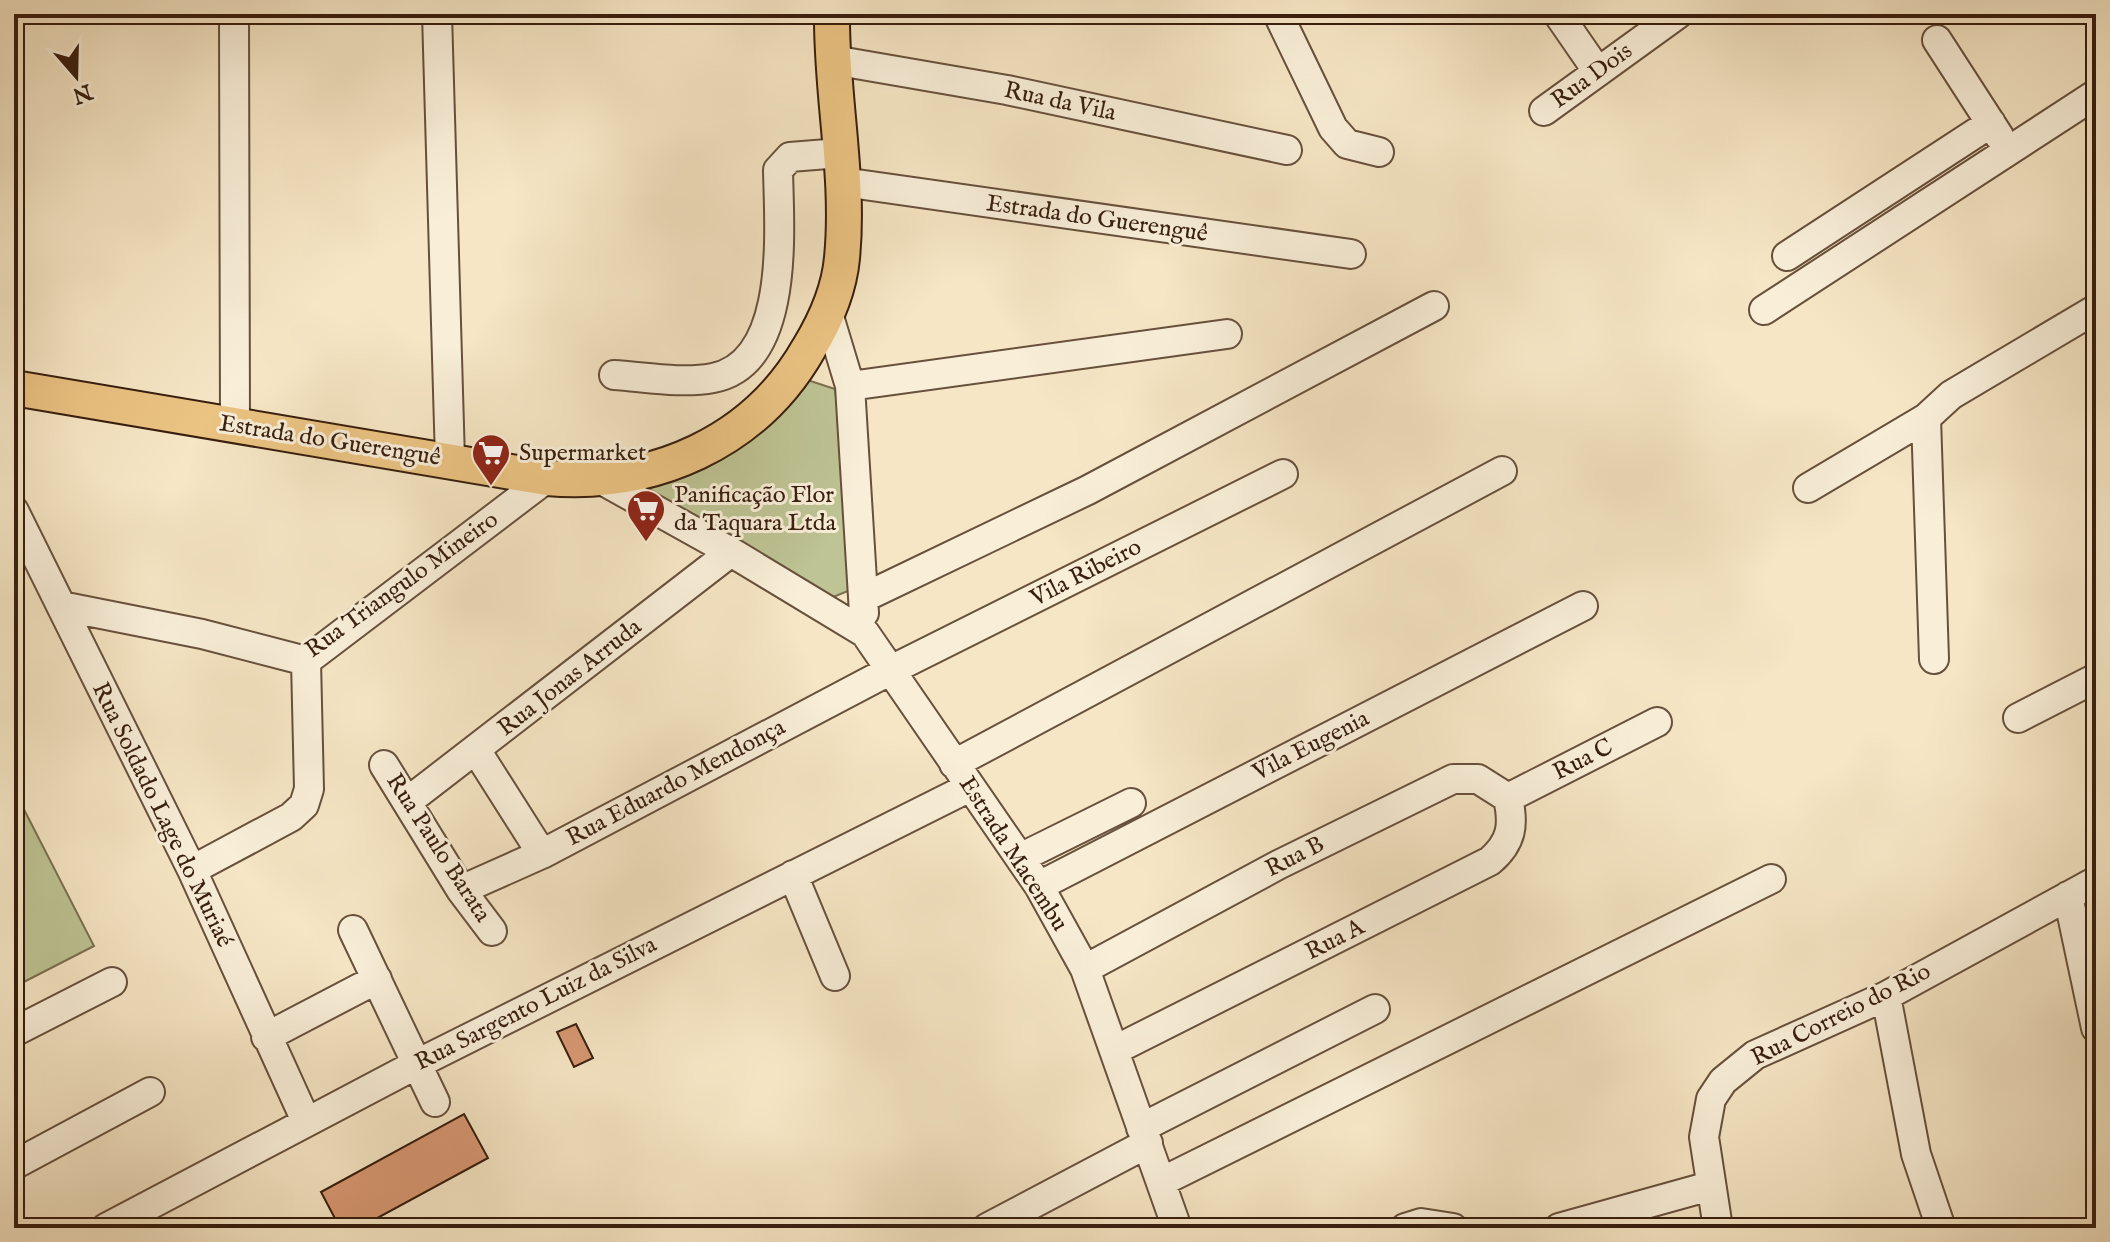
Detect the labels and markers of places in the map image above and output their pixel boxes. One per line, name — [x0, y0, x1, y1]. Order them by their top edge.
supermarket icon: Supermarket — [470, 432, 512, 487]
place label: Supermarket — [519, 438, 646, 469]
place label: Panificação Flor da Taquara Ltda — [674, 480, 837, 539]
supermarket icon: Panificação Flor da Taquara Ltda — [625, 488, 667, 543]

